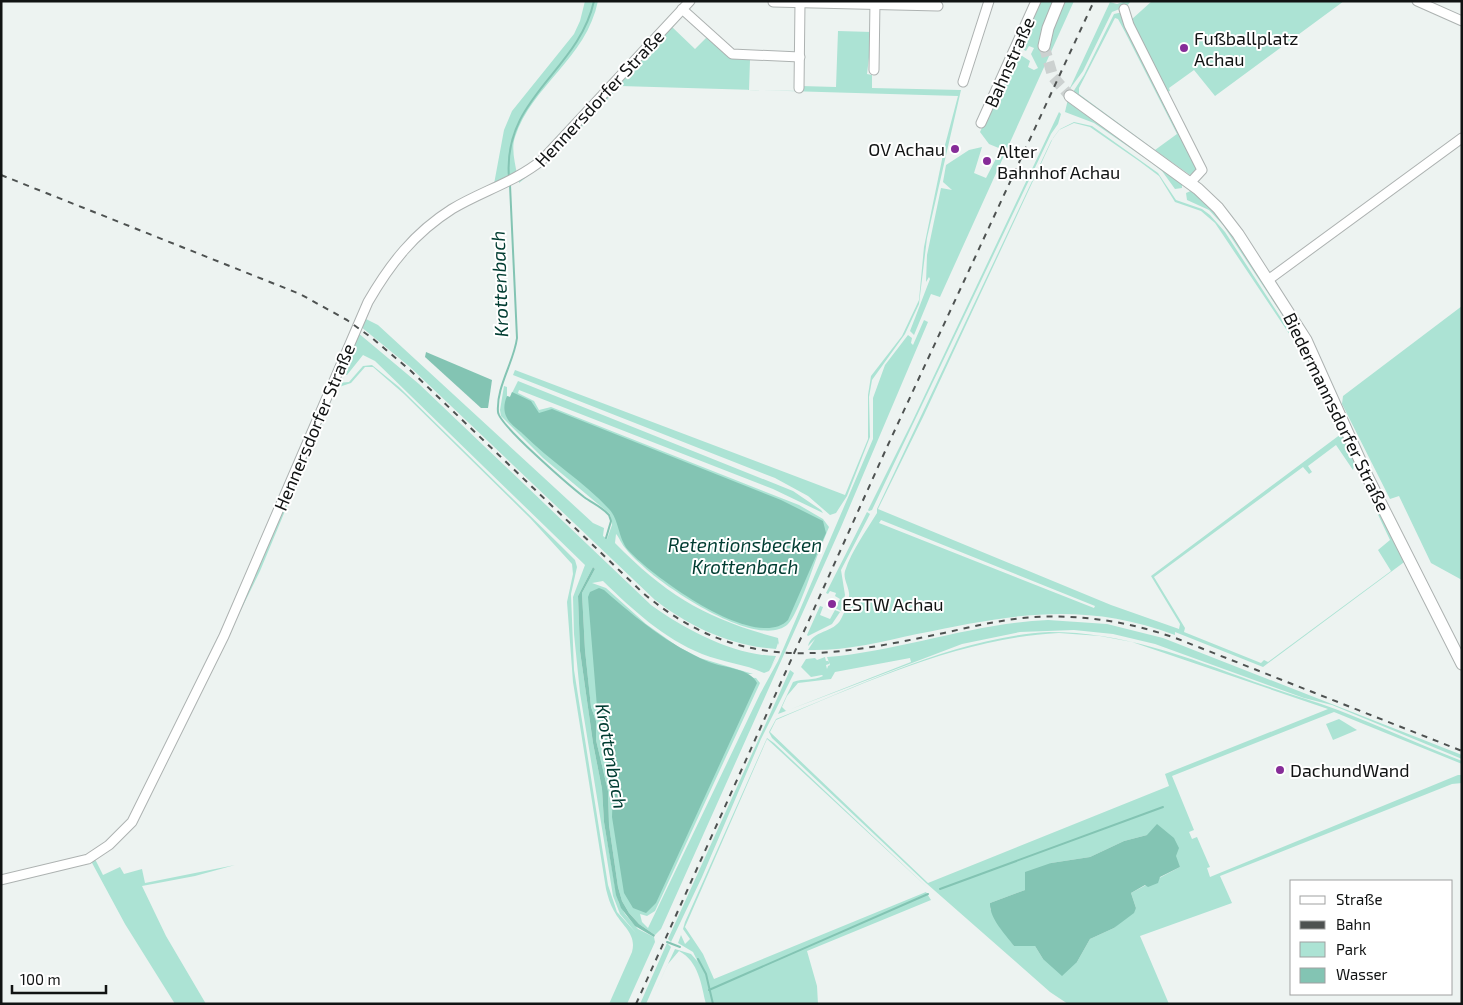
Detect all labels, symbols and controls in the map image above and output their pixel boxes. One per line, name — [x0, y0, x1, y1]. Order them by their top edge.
street label: Bahnstraße — [979, 13, 1039, 111]
street label: Hennersdorfer Straße — [530, 25, 668, 171]
place label: Fußballplatz Achau — [1194, 27, 1298, 70]
marker: Fußballplatz Achau — [1178, 42, 1190, 54]
place label: OV Achau — [868, 138, 945, 160]
place label: Alter Bahnhof Achau — [997, 140, 1120, 183]
marker: OV Achau — [949, 143, 961, 155]
marker: Alter Bahnhof Achau — [981, 155, 993, 167]
water label: Krottenbach — [486, 230, 512, 338]
street label: Biedermannsdorfer Straße — [1279, 309, 1395, 515]
street label: Hennersdorfer Straße — [269, 340, 359, 514]
water label: Retentionsbecken Krottenbach — [668, 533, 822, 578]
place label: ESTW Achau — [842, 593, 944, 615]
marker: ESTW Achau — [826, 598, 838, 610]
water label: Krottenbach — [591, 701, 633, 811]
place label: DachundWand — [1290, 759, 1410, 781]
marker: DachundWand — [1274, 764, 1286, 776]
legend — [1290, 880, 1453, 995]
text: Straße — [1336, 890, 1382, 908]
text: Bahn — [1336, 915, 1371, 933]
text: Park — [1336, 940, 1367, 958]
scale bar — [12, 962, 106, 994]
text: Wasser — [1336, 965, 1388, 983]
text: 100 m — [20, 970, 61, 988]

